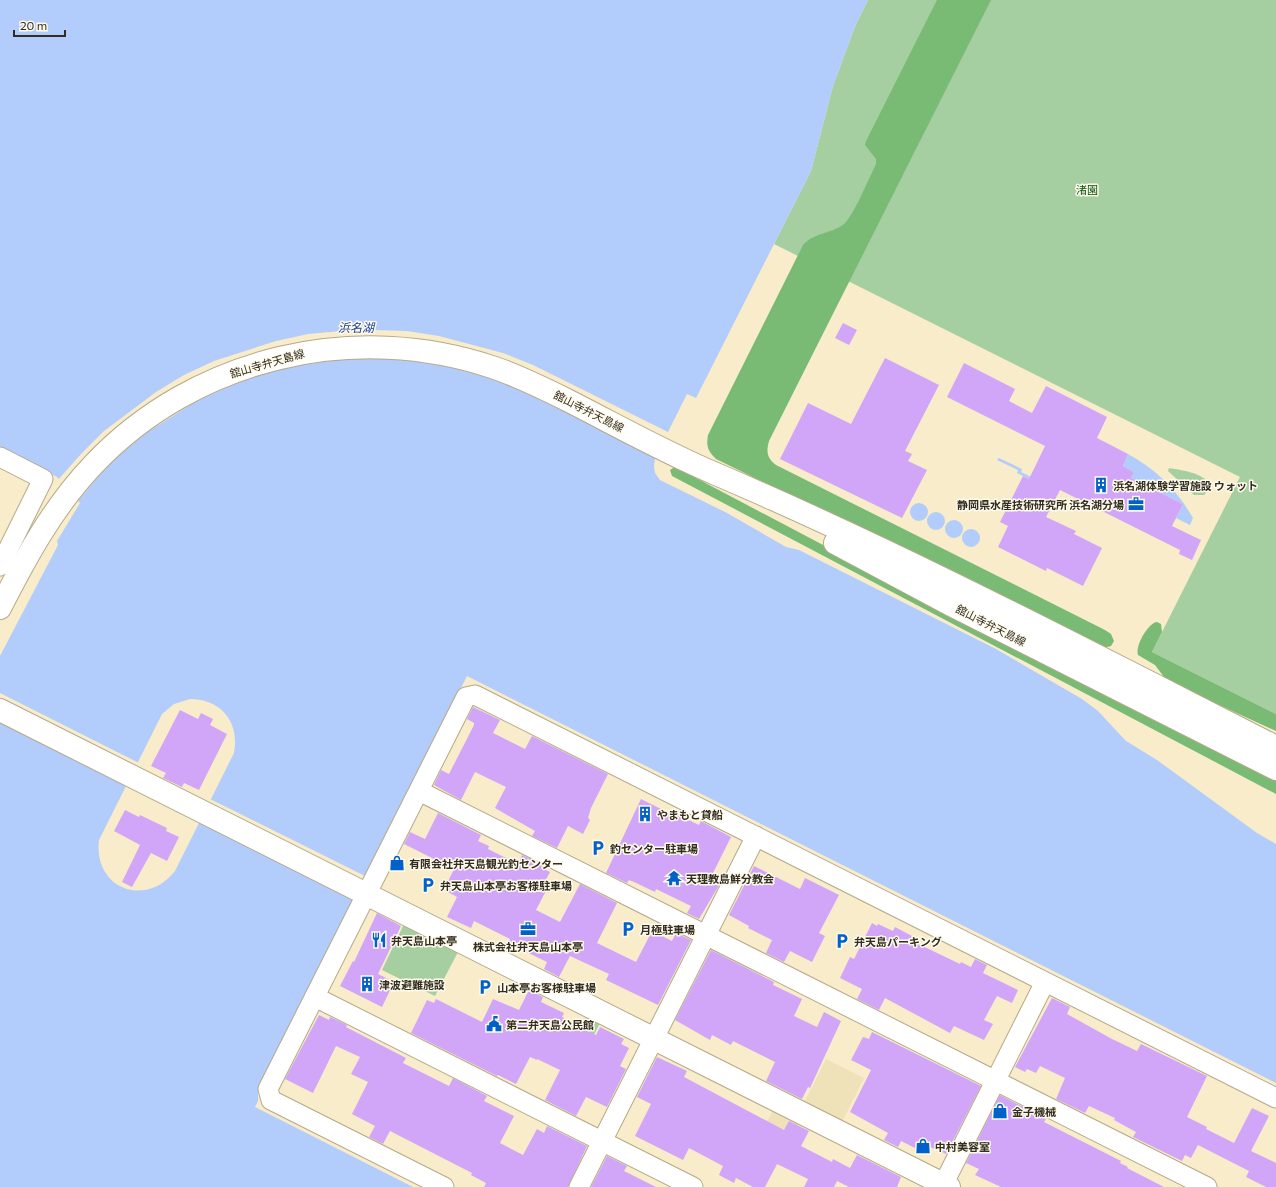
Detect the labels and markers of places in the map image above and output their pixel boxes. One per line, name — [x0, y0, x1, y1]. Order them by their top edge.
building icon: 浜名湖体験学習施設 ウォット — [1092, 476, 1110, 494]
place label: 浜名湖体験学習施設 ウォット — [1113, 479, 1258, 492]
office icon: 静岡県水産技術研究所 浜名湖分場 — [1127, 495, 1145, 513]
place label: 静岡県水産技術研究所 浜名湖分場 — [957, 498, 1124, 511]
building icon: やまもと貸船 — [636, 805, 654, 823]
place label: やまもと貸船 — [657, 808, 723, 821]
parking icon: 釣センター駐車場 — [589, 839, 607, 857]
place label: 釣センター駐車場 — [609, 842, 698, 855]
shop icon: 有限会社弁天島観光釣センター — [388, 854, 406, 872]
place label: 有限会社弁天島観光釣センター — [409, 857, 563, 870]
temple icon: 天理教島鮮分教会 — [665, 869, 683, 887]
place label: 天理教島鮮分教会 — [686, 872, 774, 885]
parking icon: 弁天島山本亭お客様駐車場 — [419, 876, 437, 894]
place label: 弁天島山本亭お客様駐車場 — [440, 879, 572, 892]
office icon: 株式会社弁天島山本亭 — [519, 920, 537, 938]
parking icon: 月極駐車場 — [619, 920, 637, 938]
place label: 月極駐車場 — [640, 923, 695, 936]
restaurant icon: 弁天島山本亭 — [370, 931, 388, 949]
parking icon: 弁天島パーキング — [833, 932, 851, 950]
place label: 弁天島山本亭 — [391, 934, 457, 947]
place label: 弁天島パーキング — [854, 935, 942, 948]
place label: 株式会社弁天島山本亭 — [473, 940, 583, 953]
building icon: 津波避難施設 — [358, 975, 376, 993]
place label: 津波避難施設 — [379, 978, 445, 991]
parking icon: 山本亭お客様駐車場 — [476, 978, 494, 996]
place label: 山本亭お客様駐車場 — [497, 981, 596, 994]
public building icon: 第二弁天島公民館 — [485, 1015, 503, 1033]
place label: 第二弁天島公民館 — [506, 1018, 594, 1031]
shop icon: 金子機械 — [991, 1102, 1009, 1120]
place label: 金子機械 — [1012, 1105, 1056, 1118]
shop icon: 中村美容室 — [914, 1137, 932, 1155]
place label: 中村美容室 — [935, 1140, 990, 1153]

